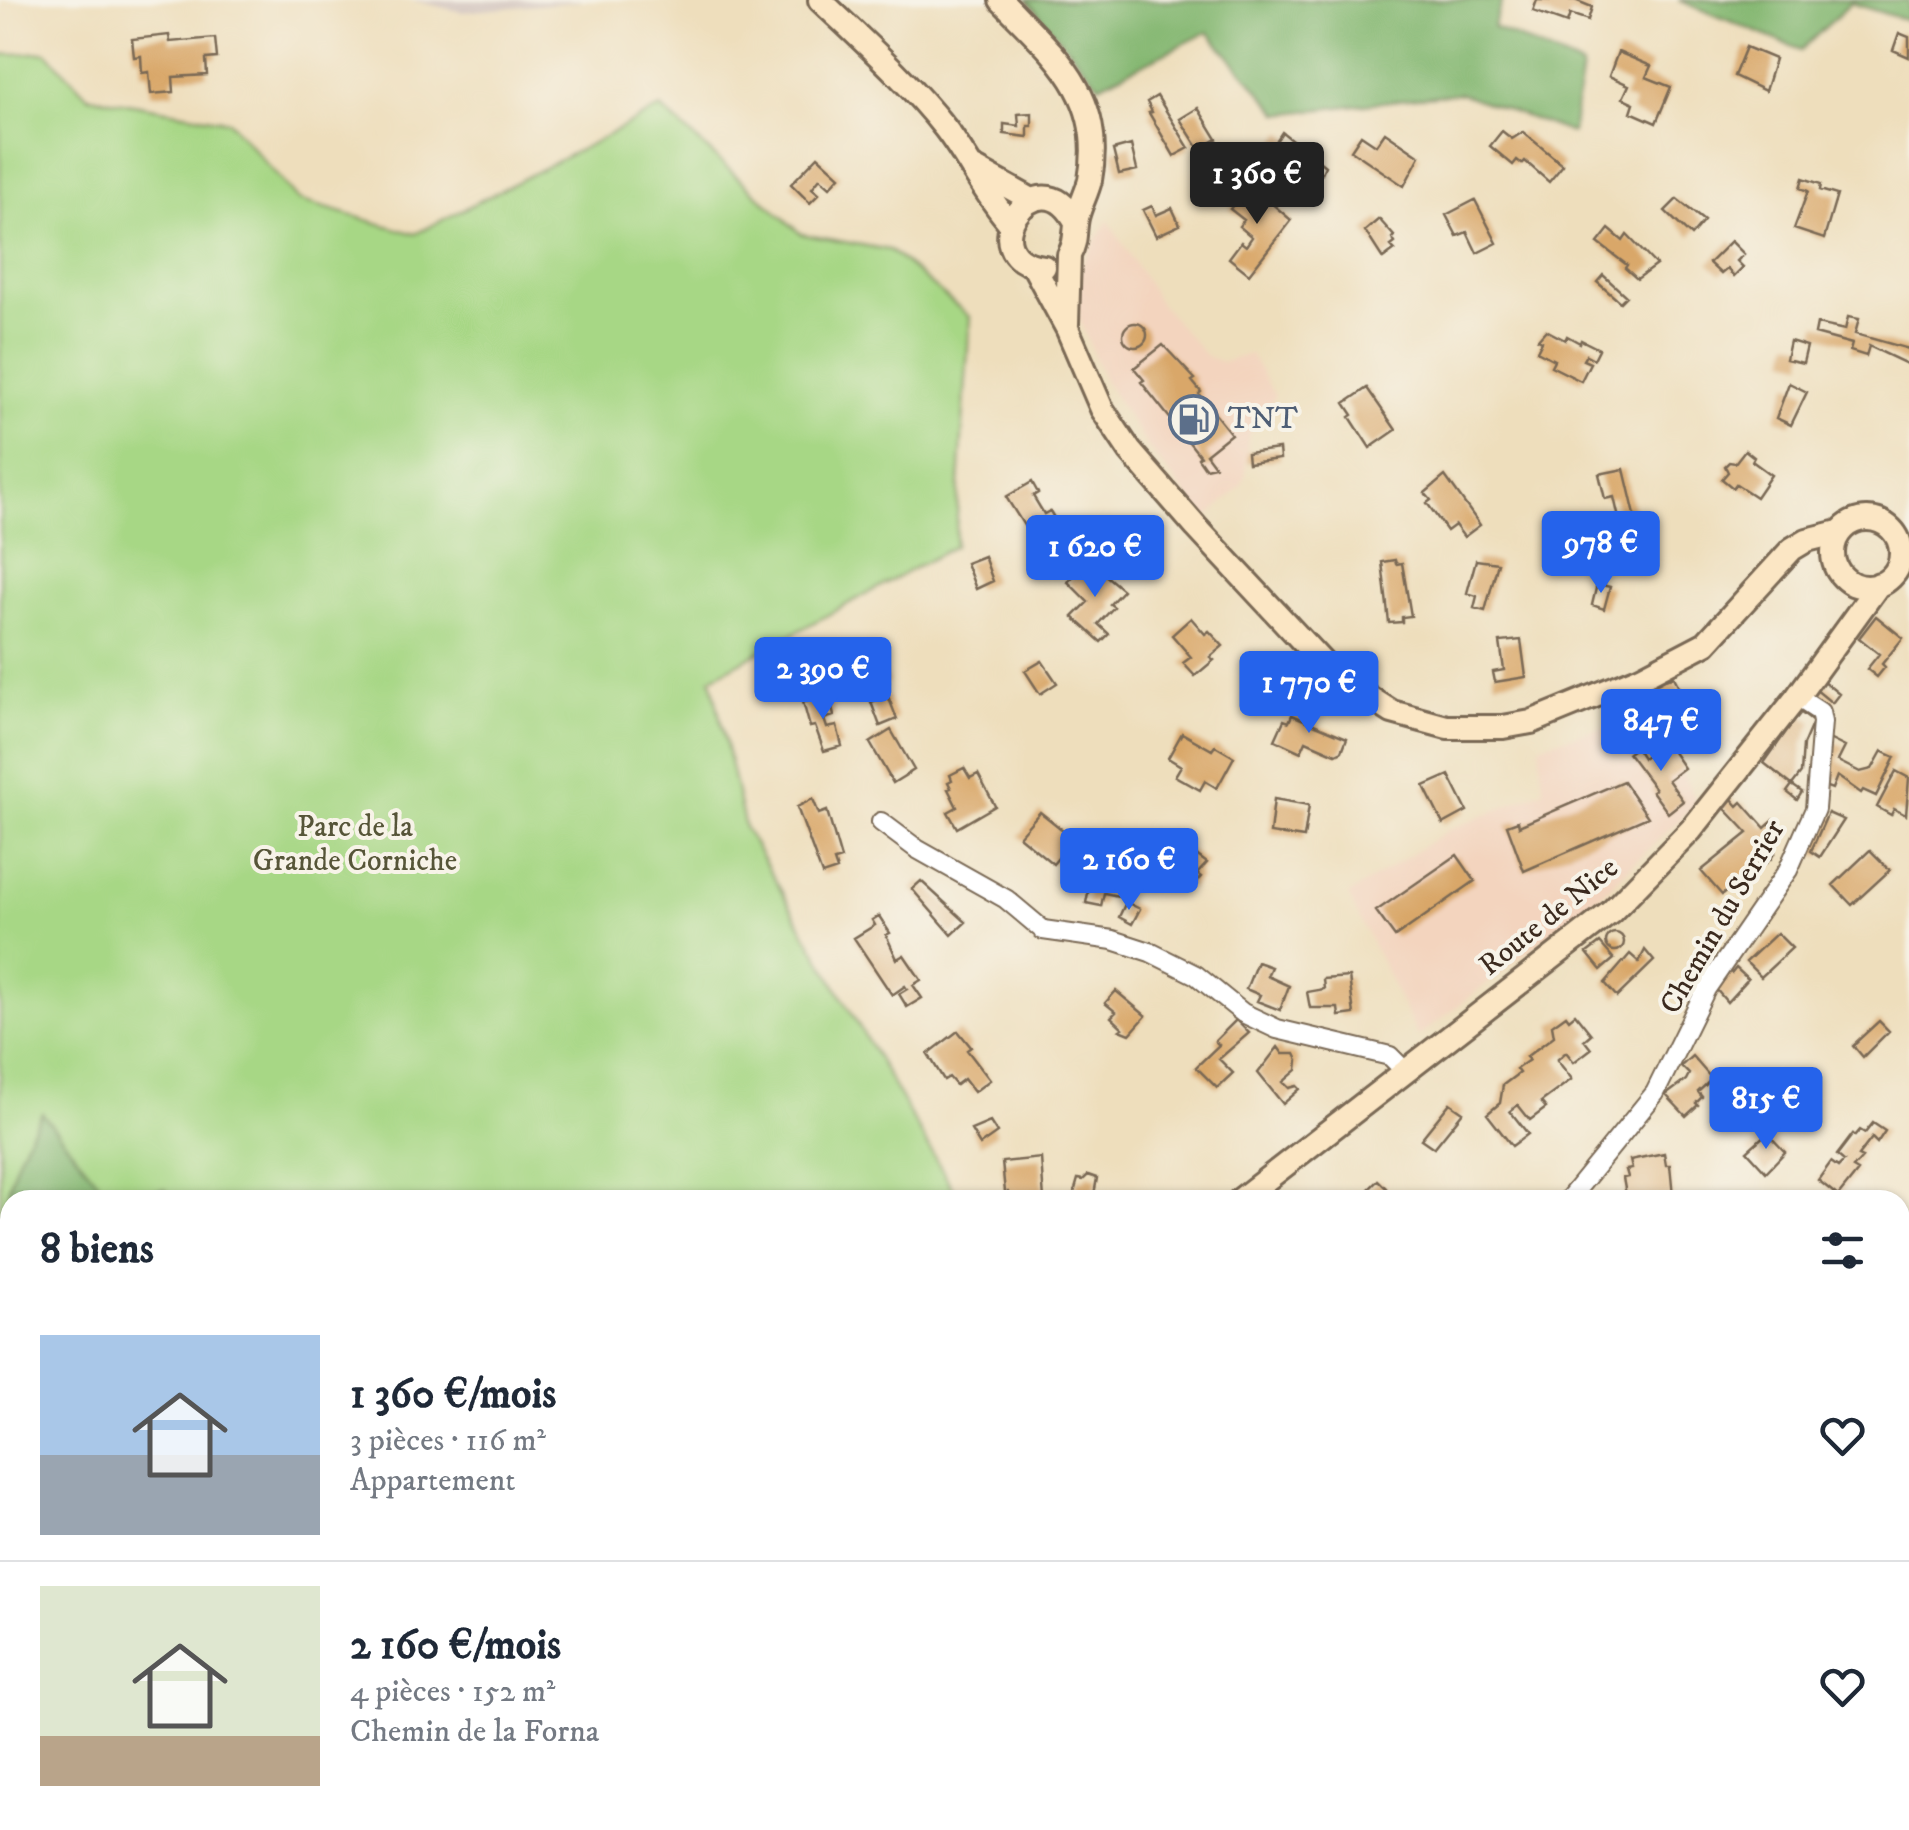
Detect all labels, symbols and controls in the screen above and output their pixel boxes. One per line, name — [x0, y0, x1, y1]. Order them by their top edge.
pin: 1 360 € — [1165, 142, 1349, 227]
text: 1 360 € — [1212, 154, 1302, 194]
fuel station icon: TNT — [1167, 393, 1219, 445]
place label: TNT — [1228, 401, 1298, 438]
pin: 978 € — [1531, 511, 1671, 596]
pin: 1 620 € — [1003, 515, 1187, 600]
text: 978 € — [1564, 523, 1638, 563]
text: 1 620 € — [1048, 527, 1142, 567]
pin: 2 390 € — [731, 637, 915, 722]
text: 2 390 € — [776, 649, 870, 689]
pin: 1 770 € — [1217, 651, 1401, 736]
text: 1 770 € — [1261, 663, 1357, 703]
pin: 847 € — [1591, 689, 1731, 774]
text: 847 € — [1623, 701, 1699, 741]
park label: Parc de la Grande Corniche — [253, 809, 457, 880]
street label: Chemin du Serrier — [1652, 813, 1794, 1021]
pin: 2 160 € — [1037, 828, 1221, 913]
text: 2 160 € — [1082, 840, 1176, 880]
street label: Route de Nice — [1472, 850, 1626, 984]
pin: 815 € — [1696, 1067, 1836, 1152]
text: 815 € — [1731, 1079, 1801, 1119]
icon: filters — [1815, 1223, 1870, 1278]
text: 8 biens — [40, 1224, 154, 1276]
text: 1 360 €/mois — [350, 1369, 556, 1421]
icon: home — [120, 1375, 240, 1495]
icon: heart — [1815, 1408, 1870, 1463]
text: 3 pièces · 116 m² — [350, 1421, 546, 1461]
text: Appartement — [350, 1461, 515, 1501]
text: 2 160 €/mois — [350, 1620, 561, 1672]
icon: home — [120, 1626, 240, 1746]
icon: heart — [1815, 1659, 1870, 1714]
text: 4 pièces · 152 m² — [350, 1672, 555, 1712]
text: Chemin de la Forna — [350, 1712, 599, 1752]

